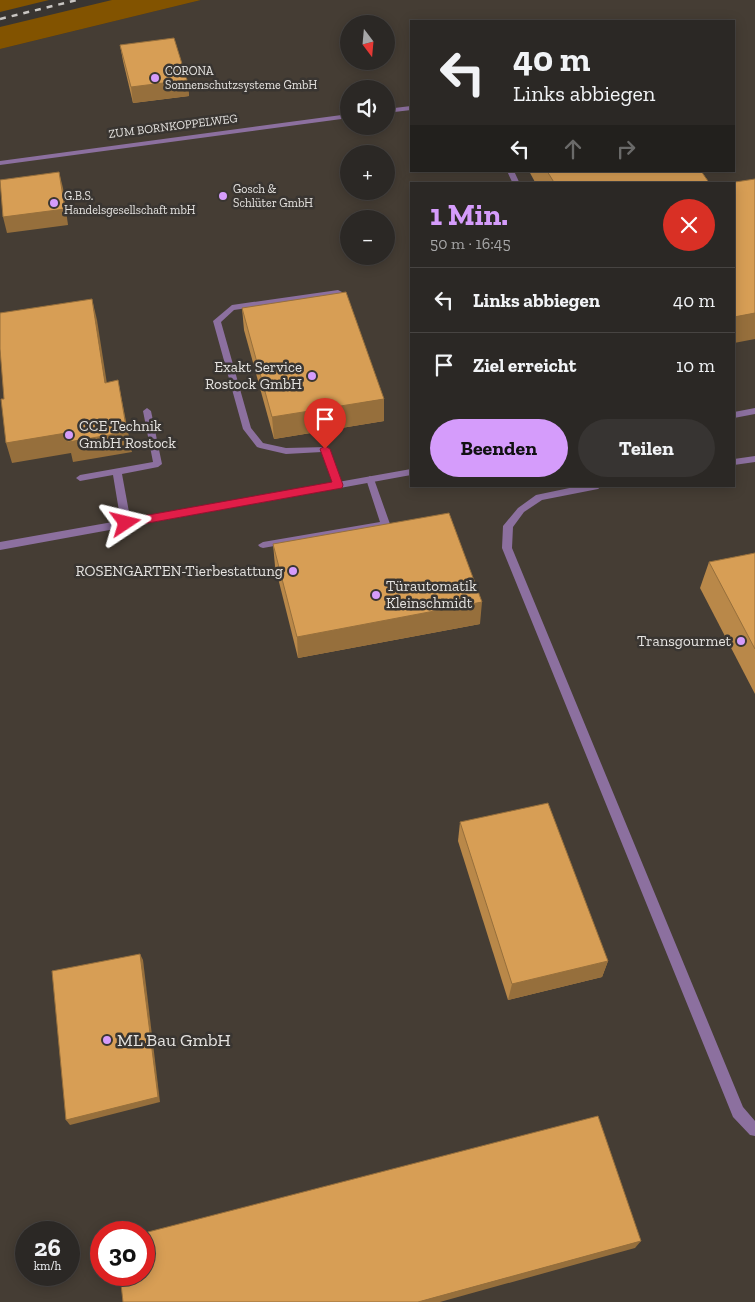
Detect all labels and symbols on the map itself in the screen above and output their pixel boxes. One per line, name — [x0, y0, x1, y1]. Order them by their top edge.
north arrow — [340, 15, 395, 70]
place label: CORONA Sonnenschutzsysteme GmbH — [165, 64, 317, 92]
marker: CORONA Sonnenschutzsysteme GmbH — [149, 72, 161, 84]
street label: ZUM BORNKOPPELWEG — [108, 111, 238, 141]
place label: Gosch & Schlüter GmbH — [233, 182, 313, 210]
place label: G.B.S. Handelsgesellschaft mbH — [64, 189, 196, 217]
marker: Gosch & Schlüter GmbH — [217, 190, 229, 202]
marker: G.B.S. Handelsgesellschaft mbH — [48, 197, 60, 209]
place label: Exakt Service Rostock GmbH — [205, 358, 302, 393]
marker: Exakt Service Rostock GmbH — [306, 370, 318, 382]
pin — [304, 398, 346, 449]
place label: CCE Technik GmbH Rostock — [79, 417, 176, 452]
marker: CCE Technik GmbH Rostock — [63, 429, 75, 441]
position arrow — [99, 496, 151, 548]
place label: ROSENGARTEN-Tierbestattung — [75, 562, 283, 580]
marker: ROSENGARTEN-Tierbestattung — [287, 565, 299, 577]
place label: Türautomatik Kleinschmidt — [386, 577, 477, 612]
marker: Türautomatik Kleinschmidt — [370, 589, 382, 601]
place label: Transgourmet — [637, 632, 731, 650]
marker: Transgourmet — [735, 635, 747, 647]
place label: ML Bau GmbH — [117, 1029, 231, 1051]
marker: ML Bau GmbH — [101, 1034, 113, 1046]
speed limit sign: 30 — [90, 1221, 155, 1286]

